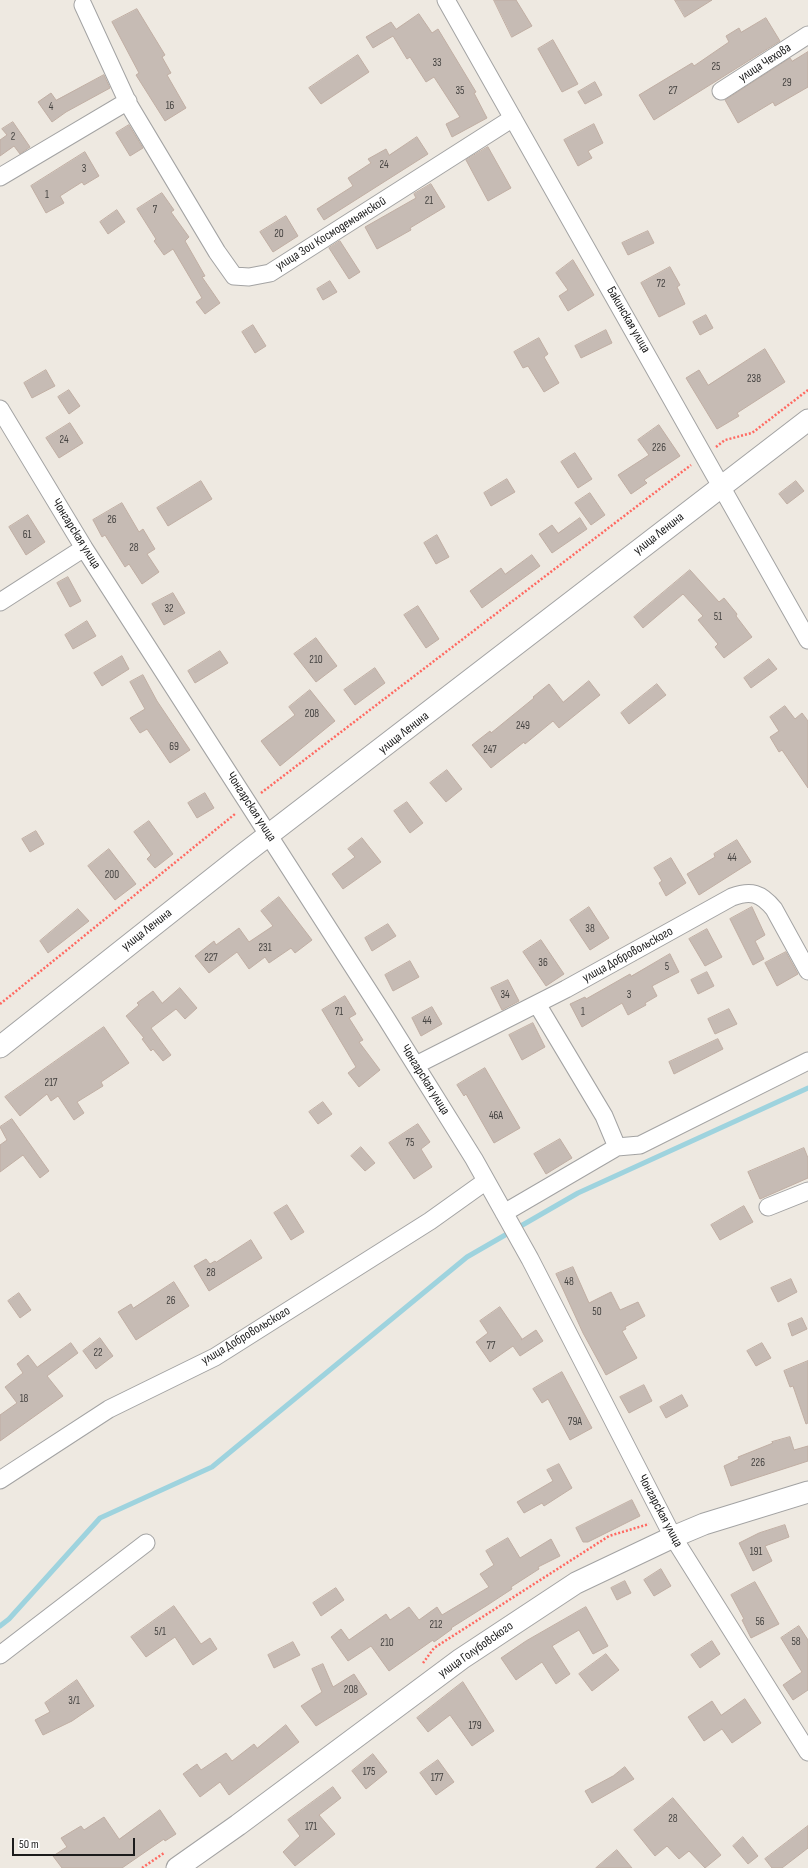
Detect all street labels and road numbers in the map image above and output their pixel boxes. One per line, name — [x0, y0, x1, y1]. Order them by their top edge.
street label: улица Чехова — [736, 40, 794, 86]
street label: улица Зои Космодемьянской — [273, 194, 389, 274]
street label: Бакинская улица — [603, 284, 653, 356]
street label: Чонгарская улица — [48, 496, 104, 572]
street label: улица Ленина — [631, 509, 687, 559]
street label: улица Ленина — [376, 708, 432, 758]
street label: Чонгарская улица — [223, 769, 279, 845]
street label: улица Ленина — [119, 905, 175, 955]
street label: улица Добровольского — [580, 924, 676, 986]
street label: Чонгарская улица — [397, 1042, 453, 1118]
street label: улица Добровольского — [199, 1303, 293, 1369]
street label: Чонгарская улица — [634, 1472, 686, 1550]
street label: улица Голубовского — [436, 1618, 516, 1682]

